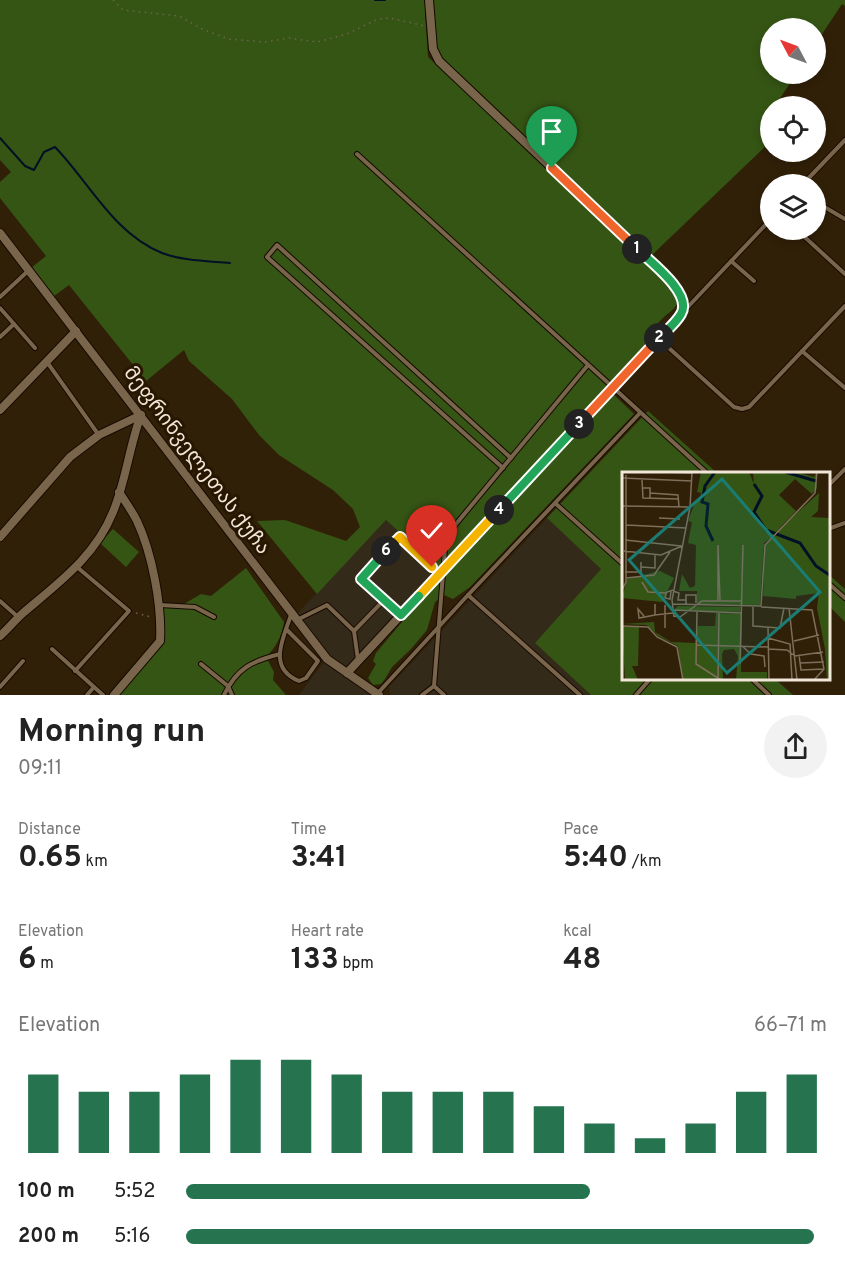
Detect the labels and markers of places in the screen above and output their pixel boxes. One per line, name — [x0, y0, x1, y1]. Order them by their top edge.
pin — [526, 106, 577, 168]
pin: 1 — [622, 234, 652, 264]
pin: 2 — [644, 323, 674, 353]
pin: 3 — [564, 409, 594, 439]
pin: 4 — [484, 495, 514, 525]
pin — [406, 505, 457, 567]
pin: 6 — [371, 536, 401, 566]

